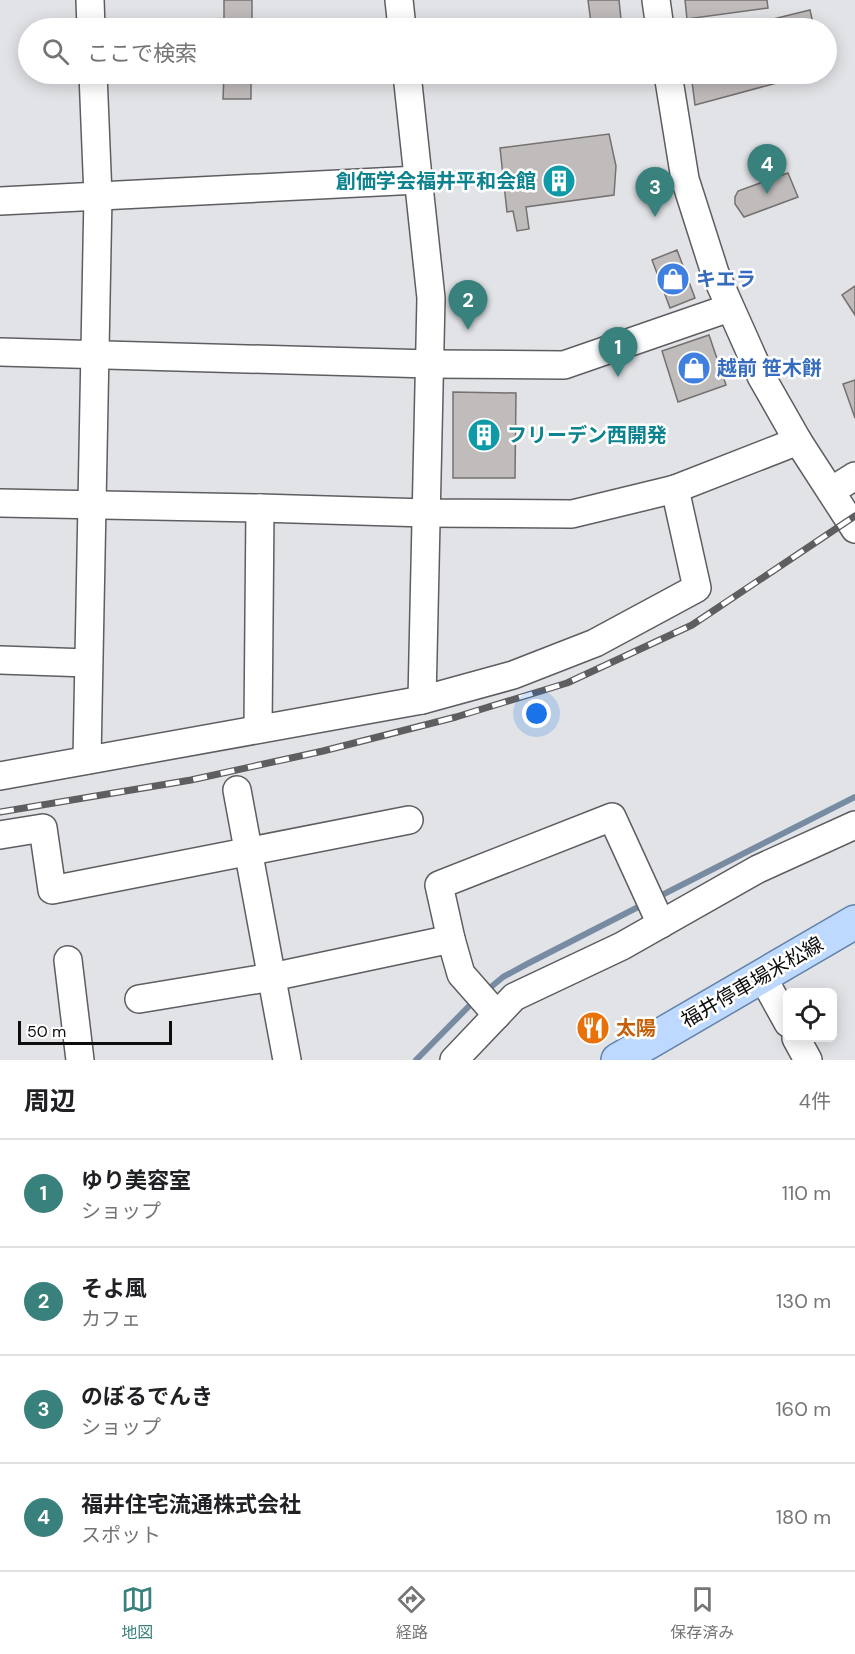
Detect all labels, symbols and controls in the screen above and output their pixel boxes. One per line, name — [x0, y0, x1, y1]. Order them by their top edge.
search box — [18, 18, 837, 84]
icon: search — [39, 35, 72, 68]
text: ここで検索 — [87, 39, 197, 68]
pin: 4 — [748, 144, 786, 194]
building icon: 創価学会福井平和会館 — [541, 163, 577, 199]
place label: 創価学会福井平和会館 — [336, 168, 536, 194]
pin: 3 — [636, 168, 674, 217]
shop icon: キエラ — [655, 261, 691, 297]
place label: キエラ — [696, 266, 756, 292]
pin: 2 — [448, 280, 488, 330]
pin: 1 — [598, 328, 638, 377]
shop icon: 越前 笹木餅 — [676, 350, 712, 386]
place label: 越前 笹木餅 — [717, 355, 822, 381]
building icon: フリーデン西開発 — [466, 417, 502, 453]
place label: フリーデン西開発 — [507, 422, 667, 448]
your location — [522, 699, 551, 728]
street label: 福井停車場米松線 — [676, 931, 828, 1033]
map controls — [783, 988, 837, 1042]
button: locate — [783, 988, 837, 1042]
restaurant icon: 太陽 — [575, 1010, 611, 1046]
place label: 太陽 — [616, 1015, 656, 1041]
scale bar — [18, 1018, 172, 1046]
text: 50 m — [27, 1021, 66, 1042]
text: 周辺 — [24, 1084, 76, 1118]
text: 4件 — [799, 1088, 831, 1114]
text: ゆり美容室 — [81, 1166, 191, 1195]
text: 1 — [40, 1180, 47, 1206]
text: 110 m — [782, 1180, 831, 1206]
text: ショップ — [81, 1198, 161, 1224]
text: そよ風 — [81, 1274, 147, 1303]
text: 2 — [38, 1288, 49, 1314]
text: 130 m — [776, 1288, 831, 1314]
text: カフェ — [81, 1306, 141, 1332]
text: のぼるでんき — [81, 1382, 213, 1411]
text: 3 — [37, 1396, 50, 1422]
text: 160 m — [775, 1396, 831, 1422]
text: ショップ — [81, 1414, 161, 1440]
text: 福井住宅流通株式会社 — [81, 1490, 301, 1519]
text: 4 — [37, 1504, 50, 1530]
text: 180 m — [776, 1504, 831, 1530]
text: スポット — [81, 1522, 161, 1548]
tab: 地図 — [121, 1583, 154, 1643]
tab: 経路 — [395, 1583, 428, 1643]
tab: 保存済み — [670, 1583, 734, 1643]

